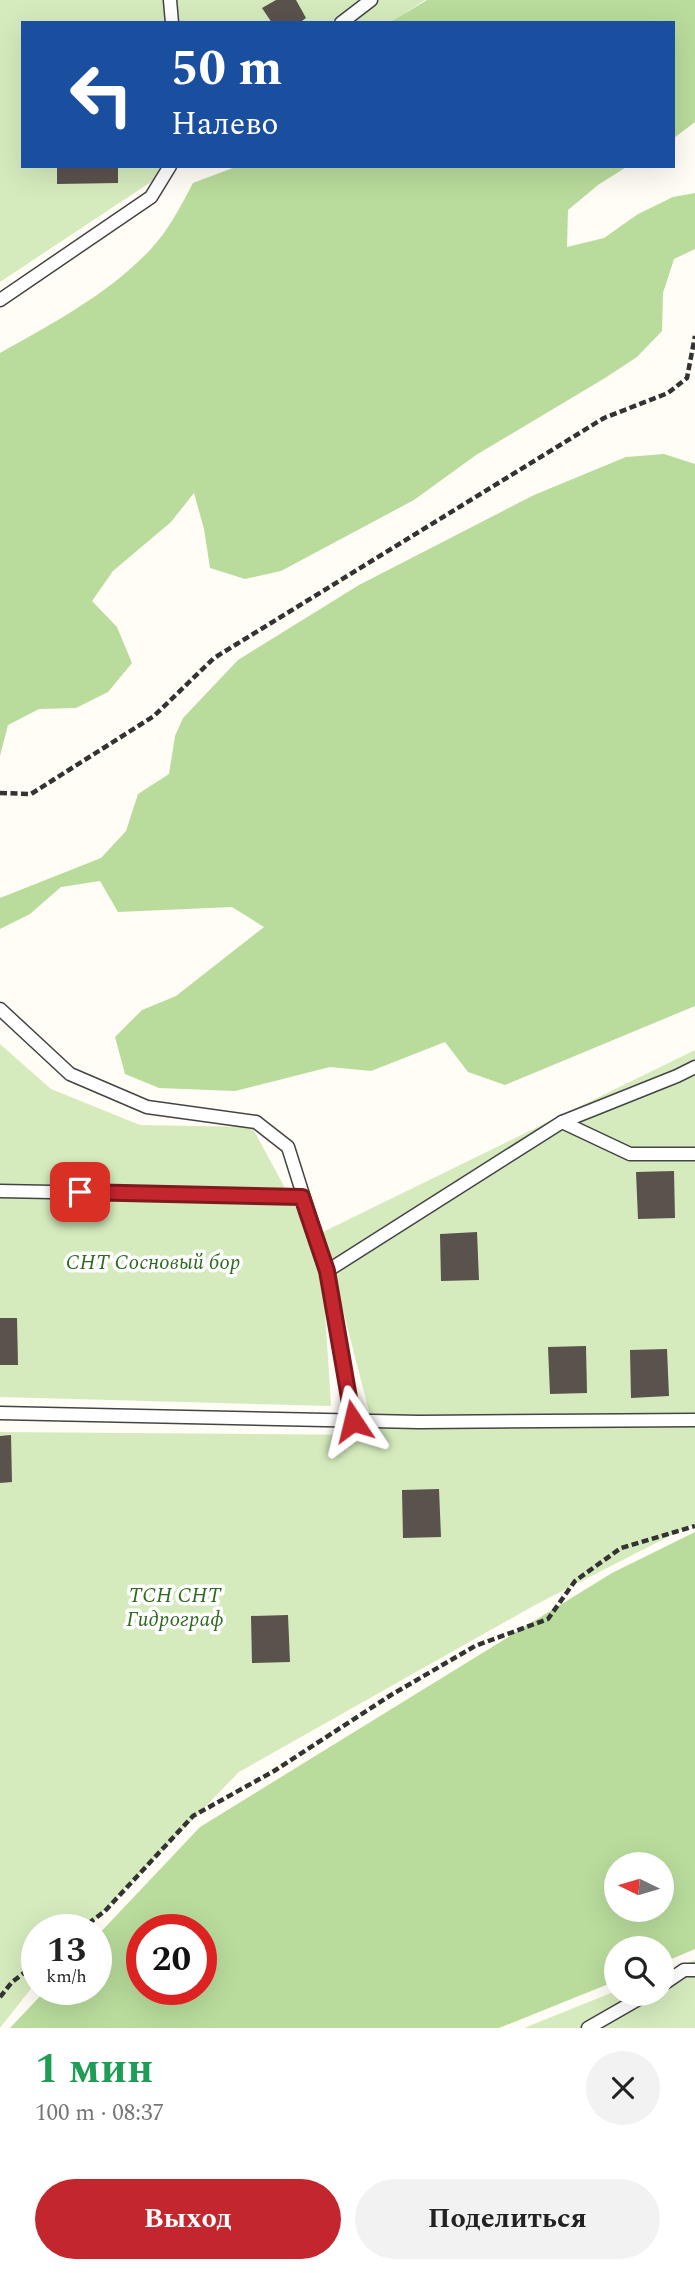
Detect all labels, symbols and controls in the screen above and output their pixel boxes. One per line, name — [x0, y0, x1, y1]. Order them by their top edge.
text: 50 m — [171, 32, 282, 107]
icon: left — [56, 49, 147, 140]
text: Налево — [171, 100, 279, 149]
pin — [50, 1162, 110, 1222]
icon: arrive — [61, 1173, 99, 1211]
park label: СНТ Сосновый бор — [66, 1247, 240, 1279]
position arrow — [316, 1384, 390, 1458]
park label: ТСН СНТ Гидрограф — [126, 1580, 224, 1636]
north arrow — [604, 1852, 674, 1922]
map controls — [604, 1852, 674, 2006]
speed limit sign: 20 — [126, 1914, 217, 2005]
text: 13 — [47, 1924, 86, 1977]
button: search — [604, 1936, 674, 2006]
text: km/h — [46, 1963, 87, 1990]
text: 1 мин — [35, 2038, 153, 2101]
button: close — [586, 2051, 660, 2125]
text: 100 m · 08:37 — [35, 2096, 164, 2131]
button: Выход — [35, 2179, 341, 2259]
button: Поделиться — [355, 2179, 660, 2259]

